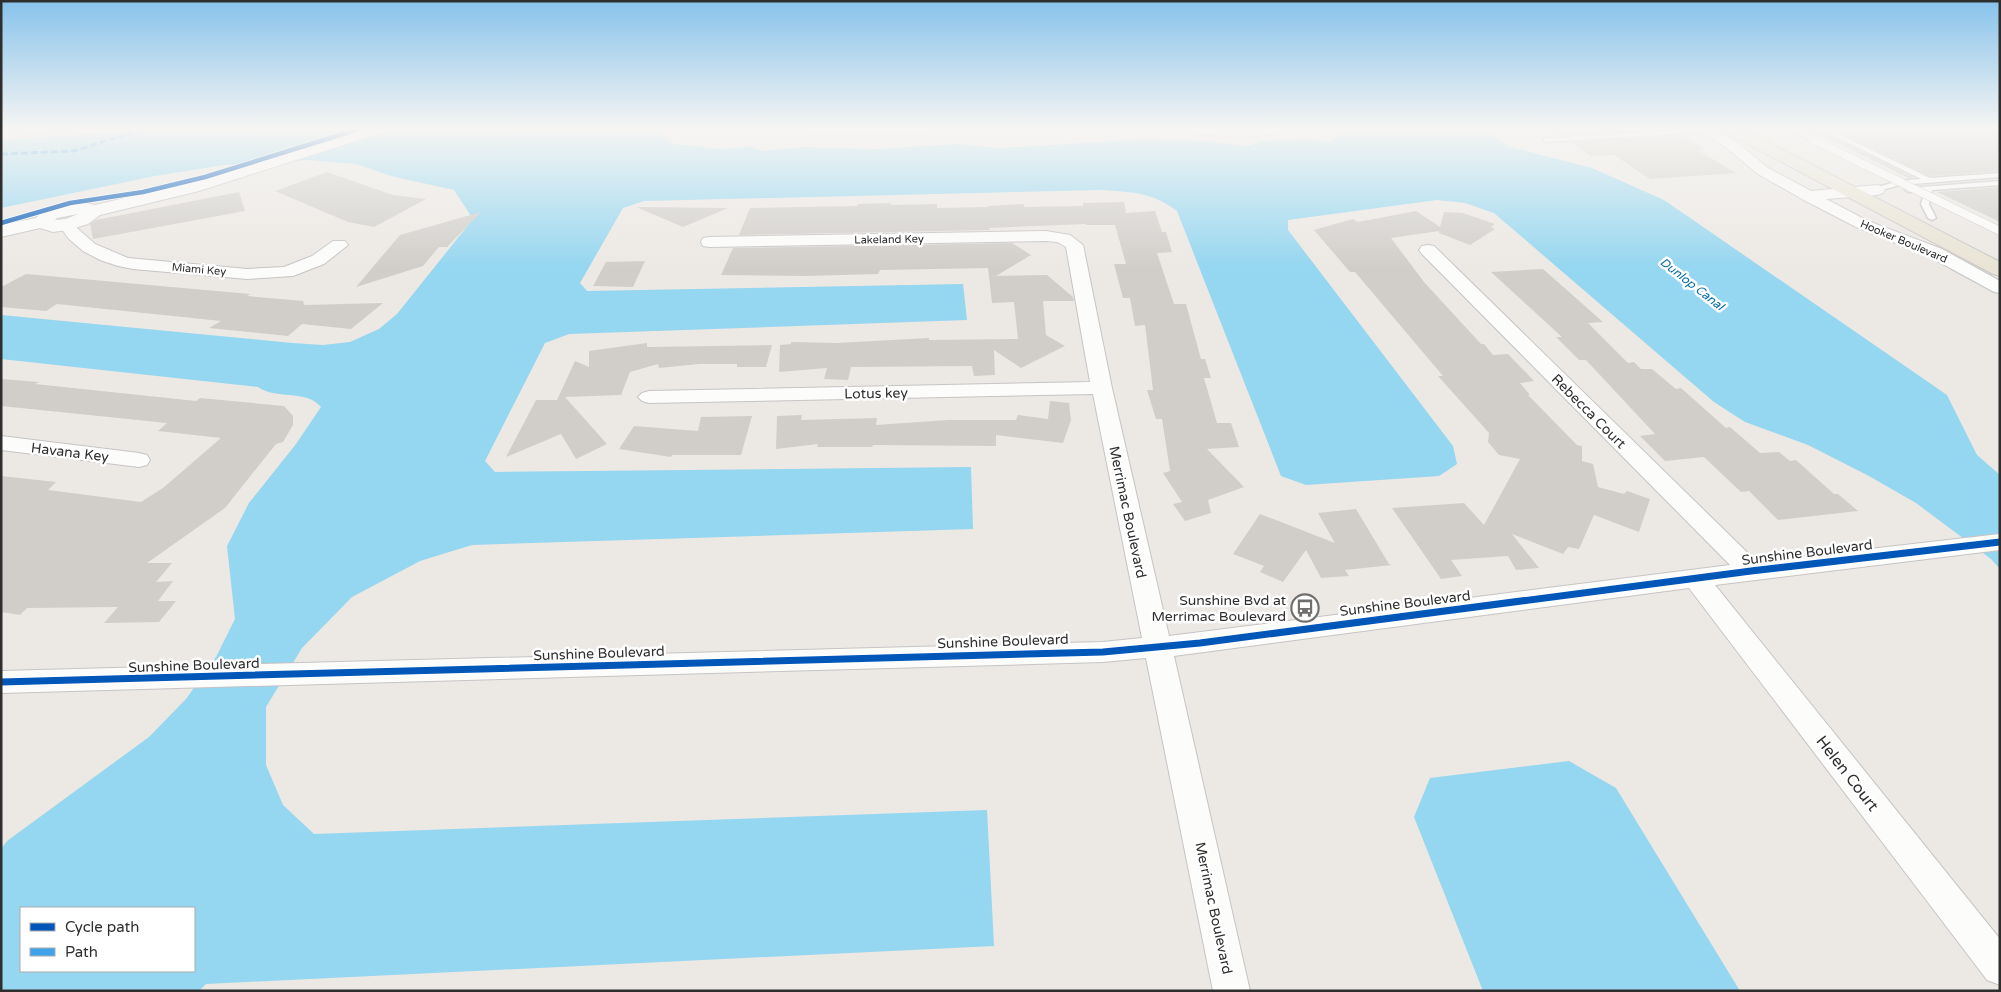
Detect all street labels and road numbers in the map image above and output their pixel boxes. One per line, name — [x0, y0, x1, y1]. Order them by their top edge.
street label: Hooker Boulevard — [1858, 217, 1949, 266]
street label: Lakeland Key — [854, 232, 924, 247]
street label: Miami Key — [171, 261, 227, 278]
street label: Rebecca Court — [1548, 371, 1630, 453]
street label: Lotus key — [844, 384, 908, 403]
street label: Havana Key — [30, 439, 110, 466]
street label: Merrimac Boulevard — [1105, 445, 1150, 580]
street label: Sunshine Boulevard — [1741, 536, 1873, 569]
street label: Sunshine Boulevard — [1339, 587, 1471, 620]
street label: Sunshine Boulevard — [937, 631, 1069, 652]
street label: Sunshine Boulevard — [533, 643, 665, 664]
street label: Sunshine Boulevard — [128, 655, 260, 676]
street label: Helen Court — [1811, 732, 1883, 815]
street label: Merrimac Boulevard — [1191, 841, 1236, 976]

